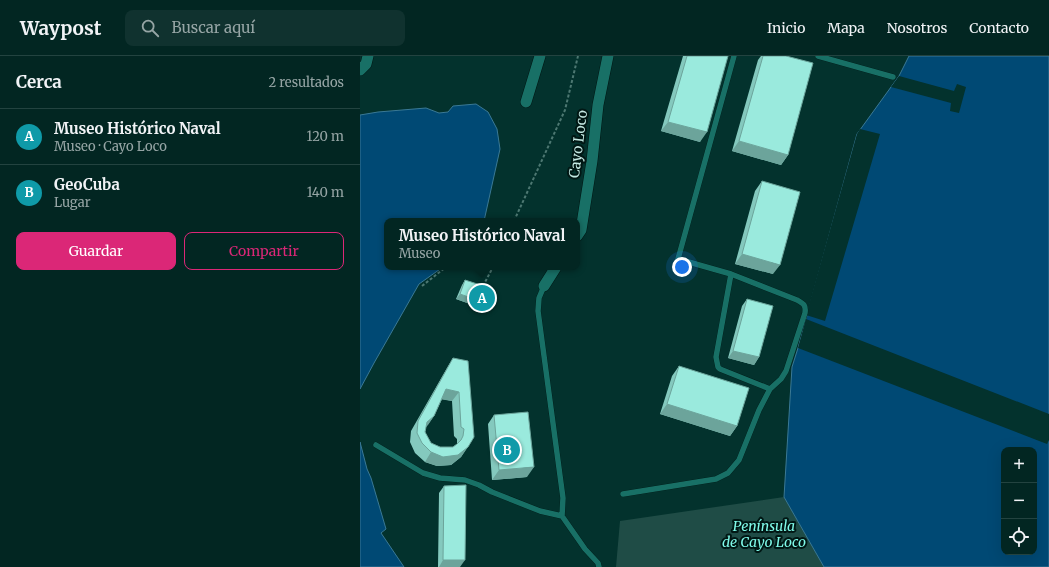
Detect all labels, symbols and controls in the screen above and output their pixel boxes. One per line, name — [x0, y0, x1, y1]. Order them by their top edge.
search box — [125, 10, 405, 46]
text: Waypost — [20, 16, 101, 40]
icon: search — [139, 17, 161, 39]
text: Buscar aquí — [171, 18, 255, 37]
text: Inicio — [767, 19, 805, 37]
text: Mapa — [827, 19, 865, 37]
text: Nosotros — [887, 19, 947, 37]
text: Contacto — [969, 19, 1029, 37]
text: Cerca — [16, 71, 62, 93]
text: 2 resultados — [268, 74, 344, 91]
street label: Cayo Loco — [565, 109, 591, 179]
text: Museo Histórico Naval — [54, 119, 221, 138]
text: A — [24, 128, 34, 145]
text: 120 m — [306, 128, 344, 145]
text: Museo · Cayo Loco — [54, 138, 167, 155]
text: GeoCuba — [54, 175, 120, 194]
text: B — [24, 184, 34, 201]
text: 140 m — [307, 184, 344, 201]
text: Lugar — [54, 194, 91, 211]
popup — [384, 218, 580, 270]
text: Museo Histórico Naval — [399, 226, 565, 245]
button: Guardar — [16, 232, 176, 270]
button: Compartir — [184, 232, 344, 270]
text: Museo — [399, 245, 440, 262]
your location — [672, 257, 692, 277]
pin: A — [469, 283, 495, 313]
pin: B — [494, 435, 520, 465]
map controls — [1001, 447, 1037, 555]
button: + — [1001, 447, 1037, 483]
button: − — [1001, 483, 1037, 519]
park label: Península de Cayo Loco — [722, 517, 806, 551]
button: locate — [1001, 519, 1037, 555]

